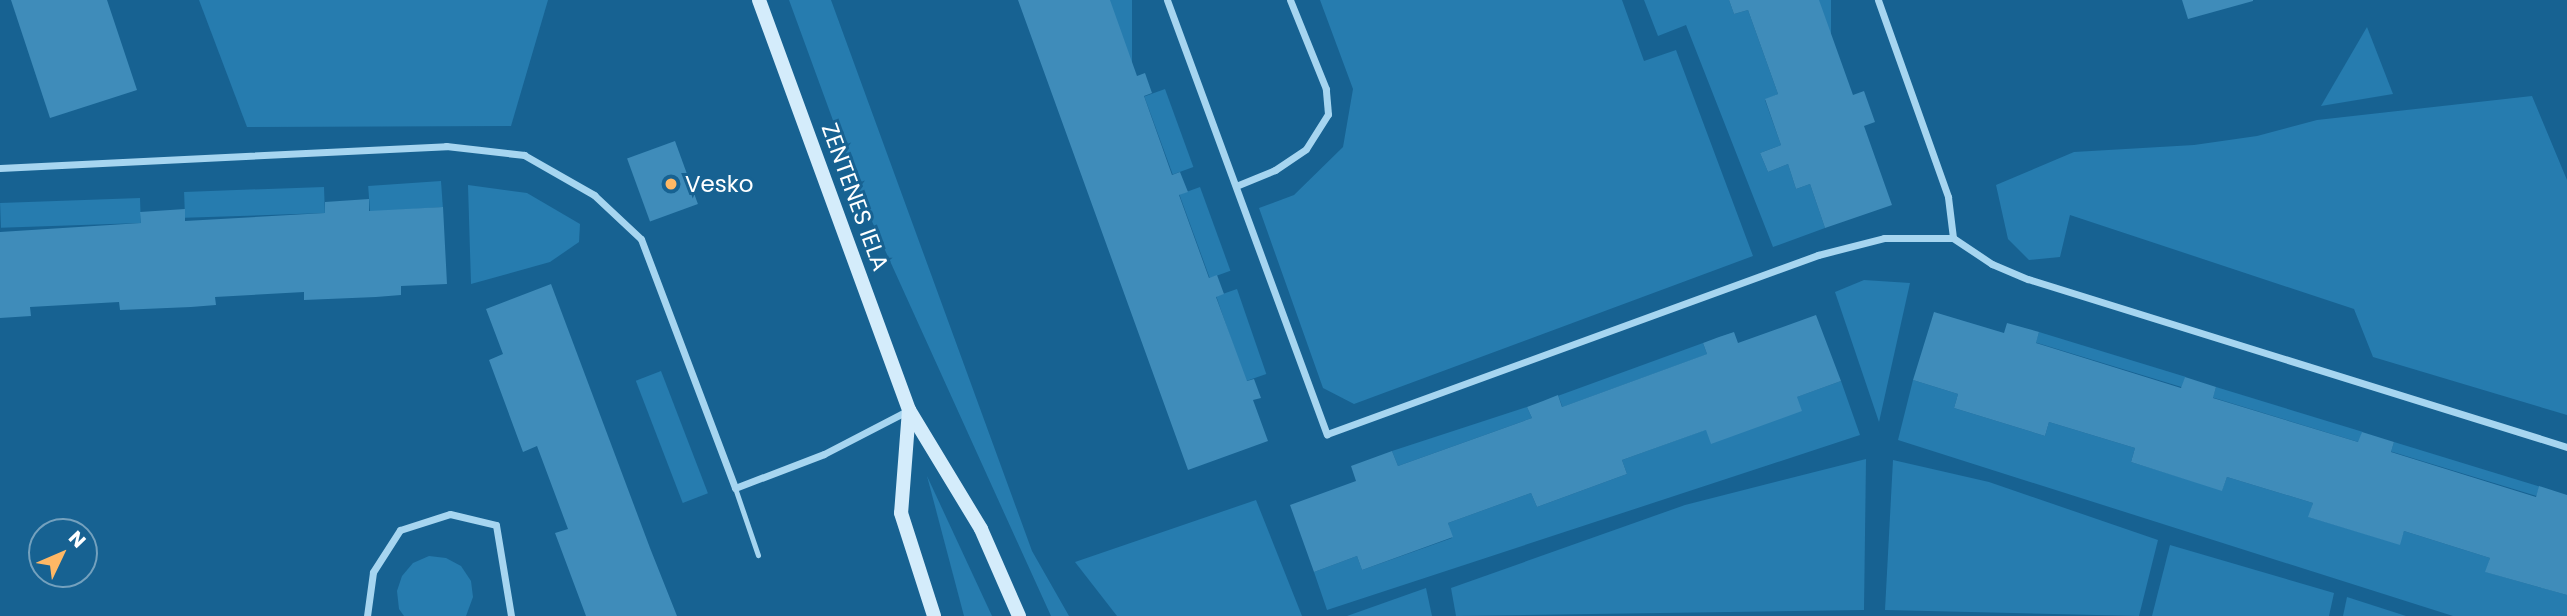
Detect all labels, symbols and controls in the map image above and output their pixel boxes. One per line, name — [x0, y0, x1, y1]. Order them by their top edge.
street label: ZENTENES IELA — [815, 119, 895, 275]
place label: Vesko — [685, 170, 753, 198]
marker: Vesko — [663, 176, 679, 192]
north arrow — [28, 518, 98, 588]
text: N — [62, 525, 92, 554]

